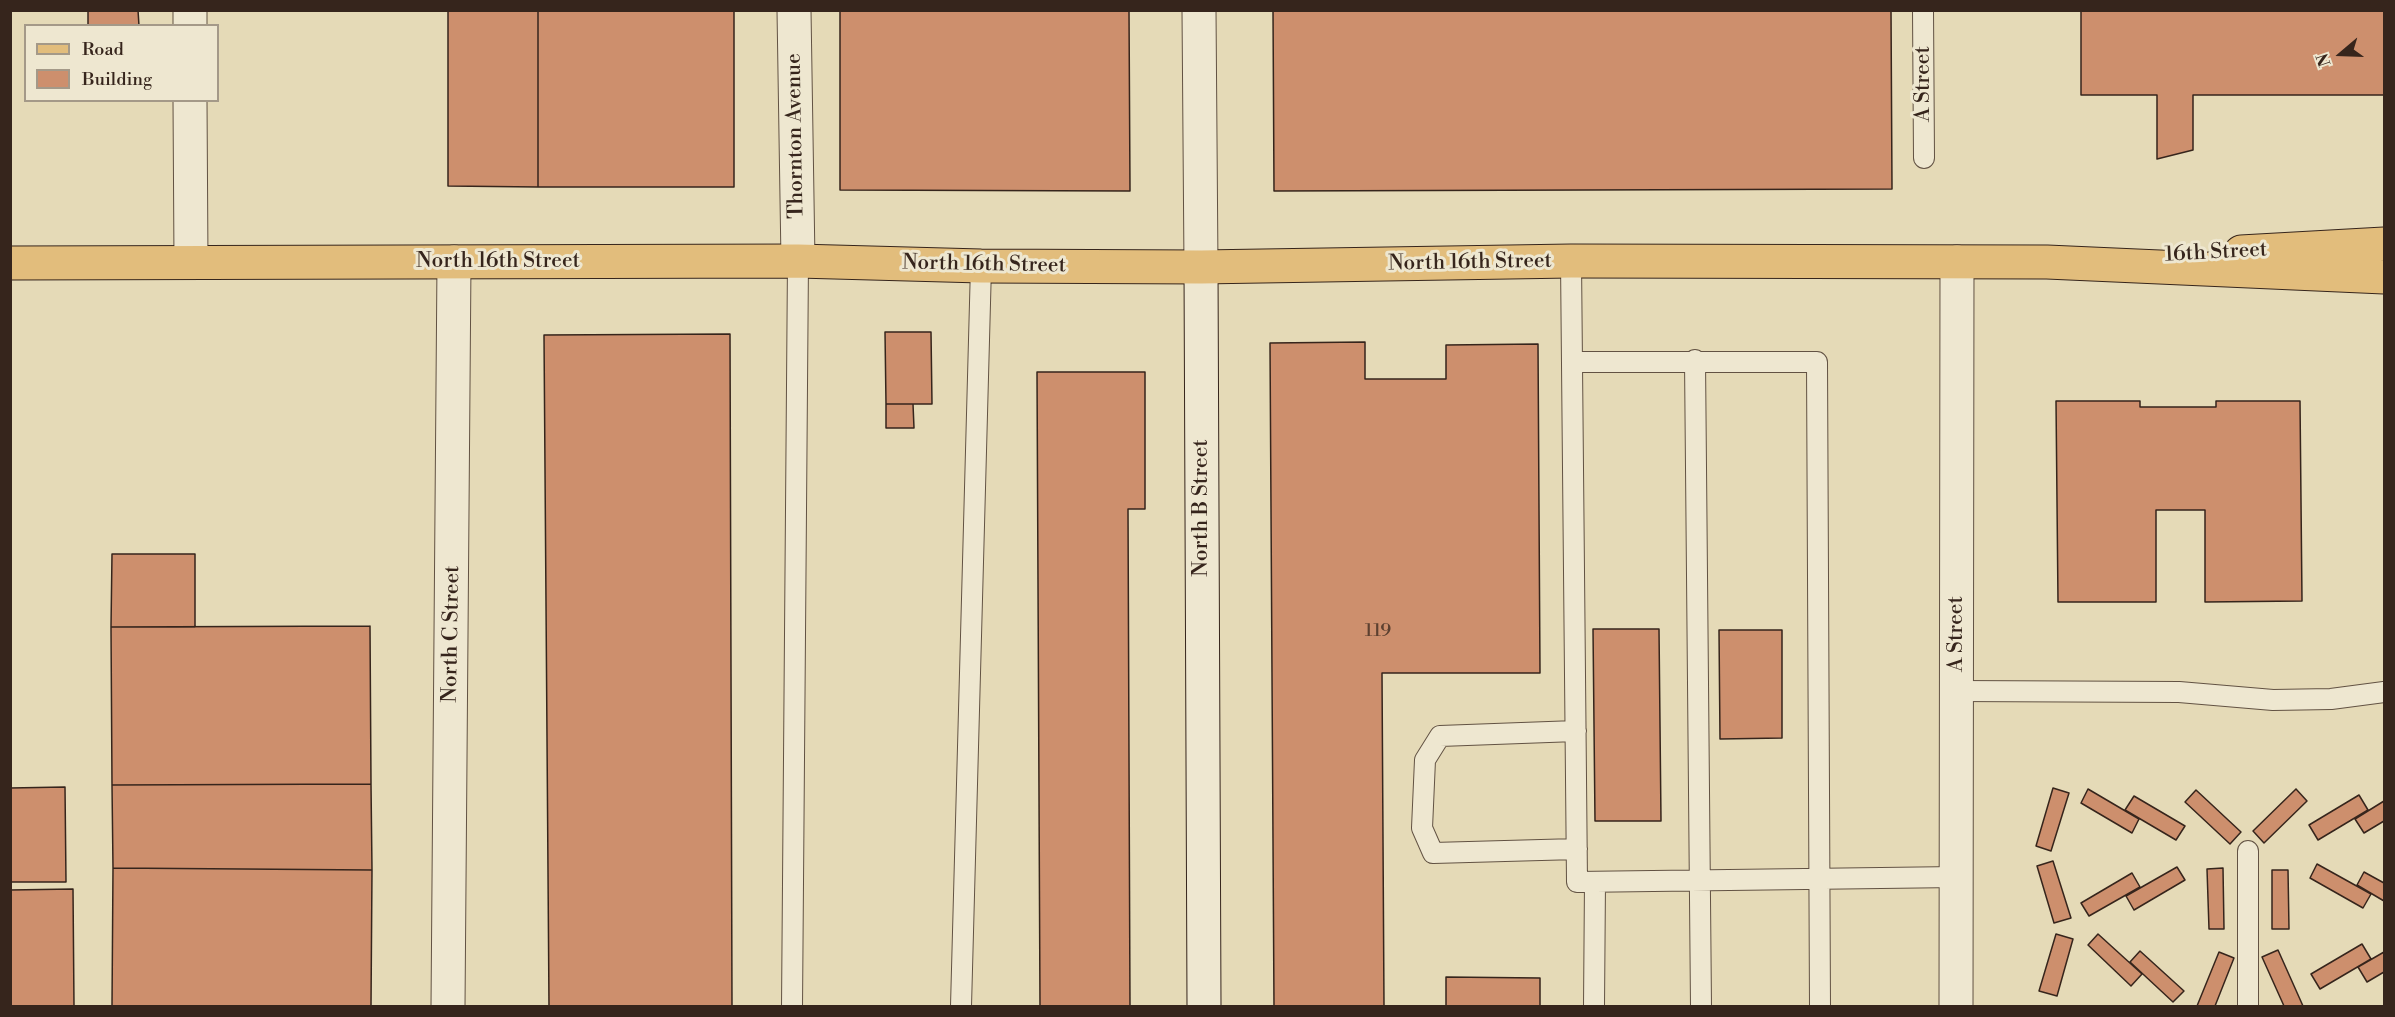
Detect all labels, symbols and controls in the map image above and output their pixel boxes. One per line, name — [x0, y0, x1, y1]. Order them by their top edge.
legend — [24, 24, 219, 102]
north arrow — [2311, 24, 2371, 84]
text: Road — [82, 38, 124, 61]
street label: A Street — [1911, 46, 1937, 122]
text: N — [2312, 51, 2335, 69]
street label: Thornton Avenue — [782, 53, 810, 219]
text: Building — [82, 68, 152, 91]
street label: 16th Street — [2164, 238, 2268, 268]
street label: North 16th Street — [416, 249, 580, 275]
street label: North 16th Street — [1388, 249, 1552, 277]
street label: North 16th Street — [902, 251, 1066, 279]
street label: North B Street — [1189, 439, 1215, 577]
street label: North C Street — [438, 565, 466, 703]
street label: A Street — [1944, 596, 1970, 672]
house number: 119 — [1365, 621, 1391, 643]

